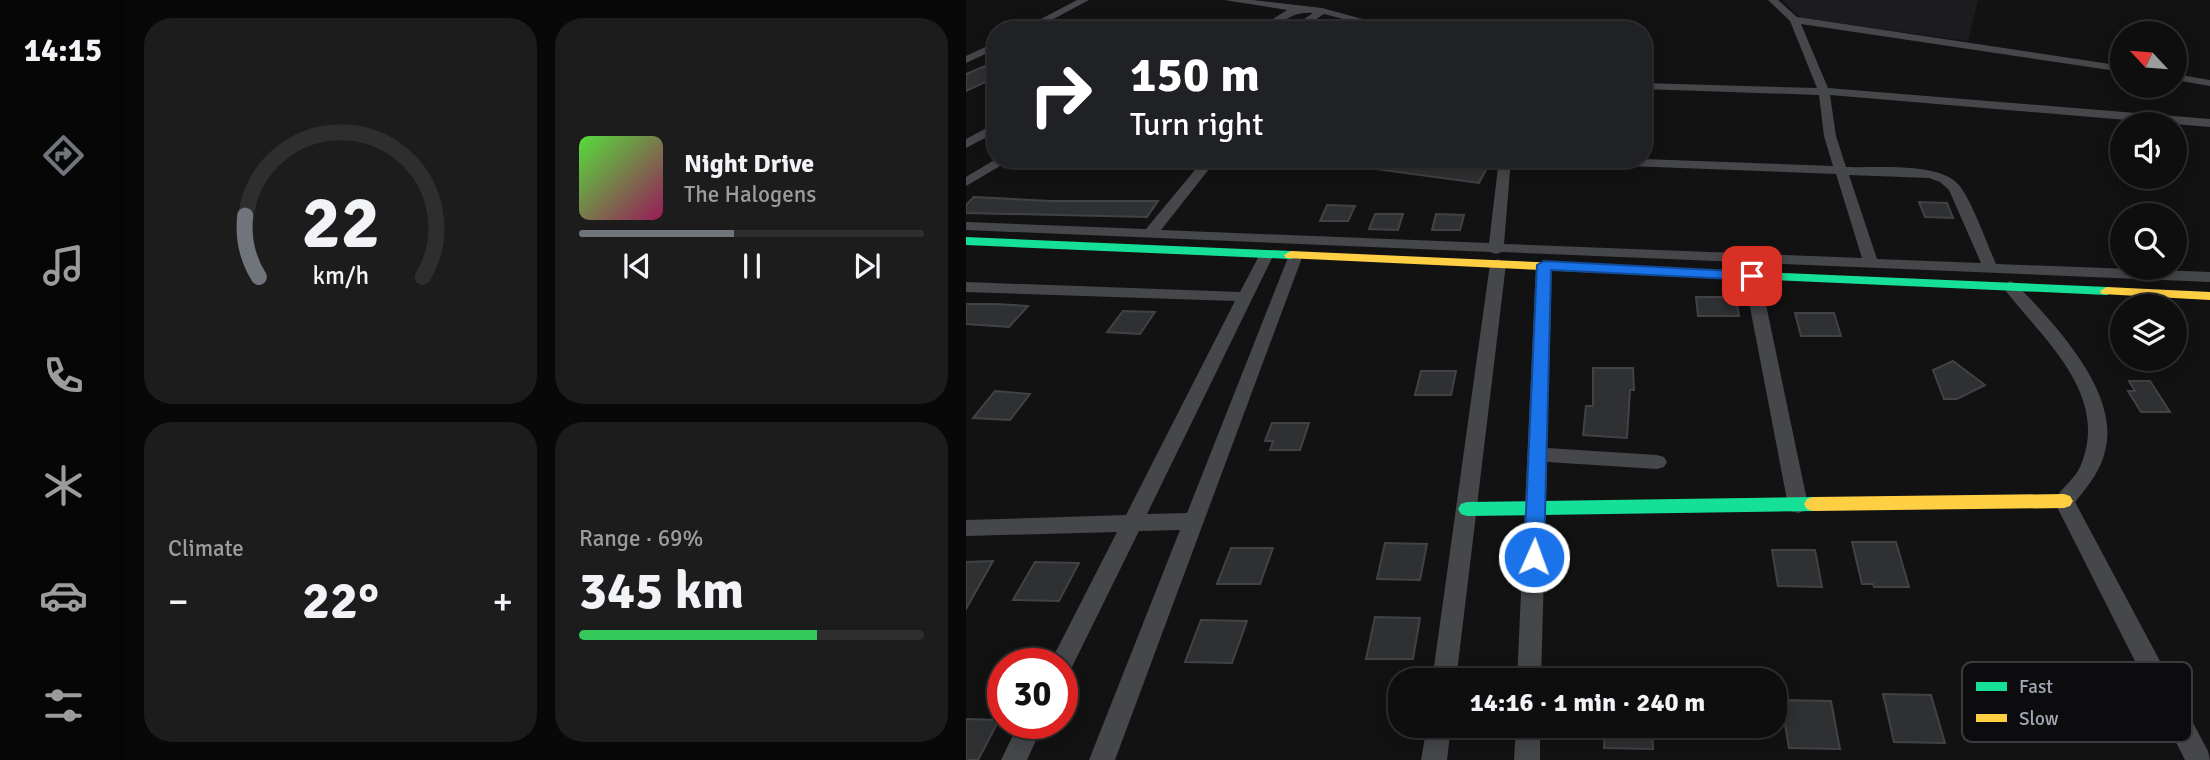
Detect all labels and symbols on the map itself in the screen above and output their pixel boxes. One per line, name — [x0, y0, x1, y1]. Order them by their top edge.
north arrow — [2110, 21, 2188, 98]
pin — [1722, 246, 1782, 306]
position arrow — [1497, 520, 1571, 594]
speed limit sign: 30 — [987, 648, 1078, 739]
legend — [1962, 662, 2192, 742]
text: Fast — [2019, 675, 2053, 699]
text: Slow — [2019, 707, 2059, 731]

